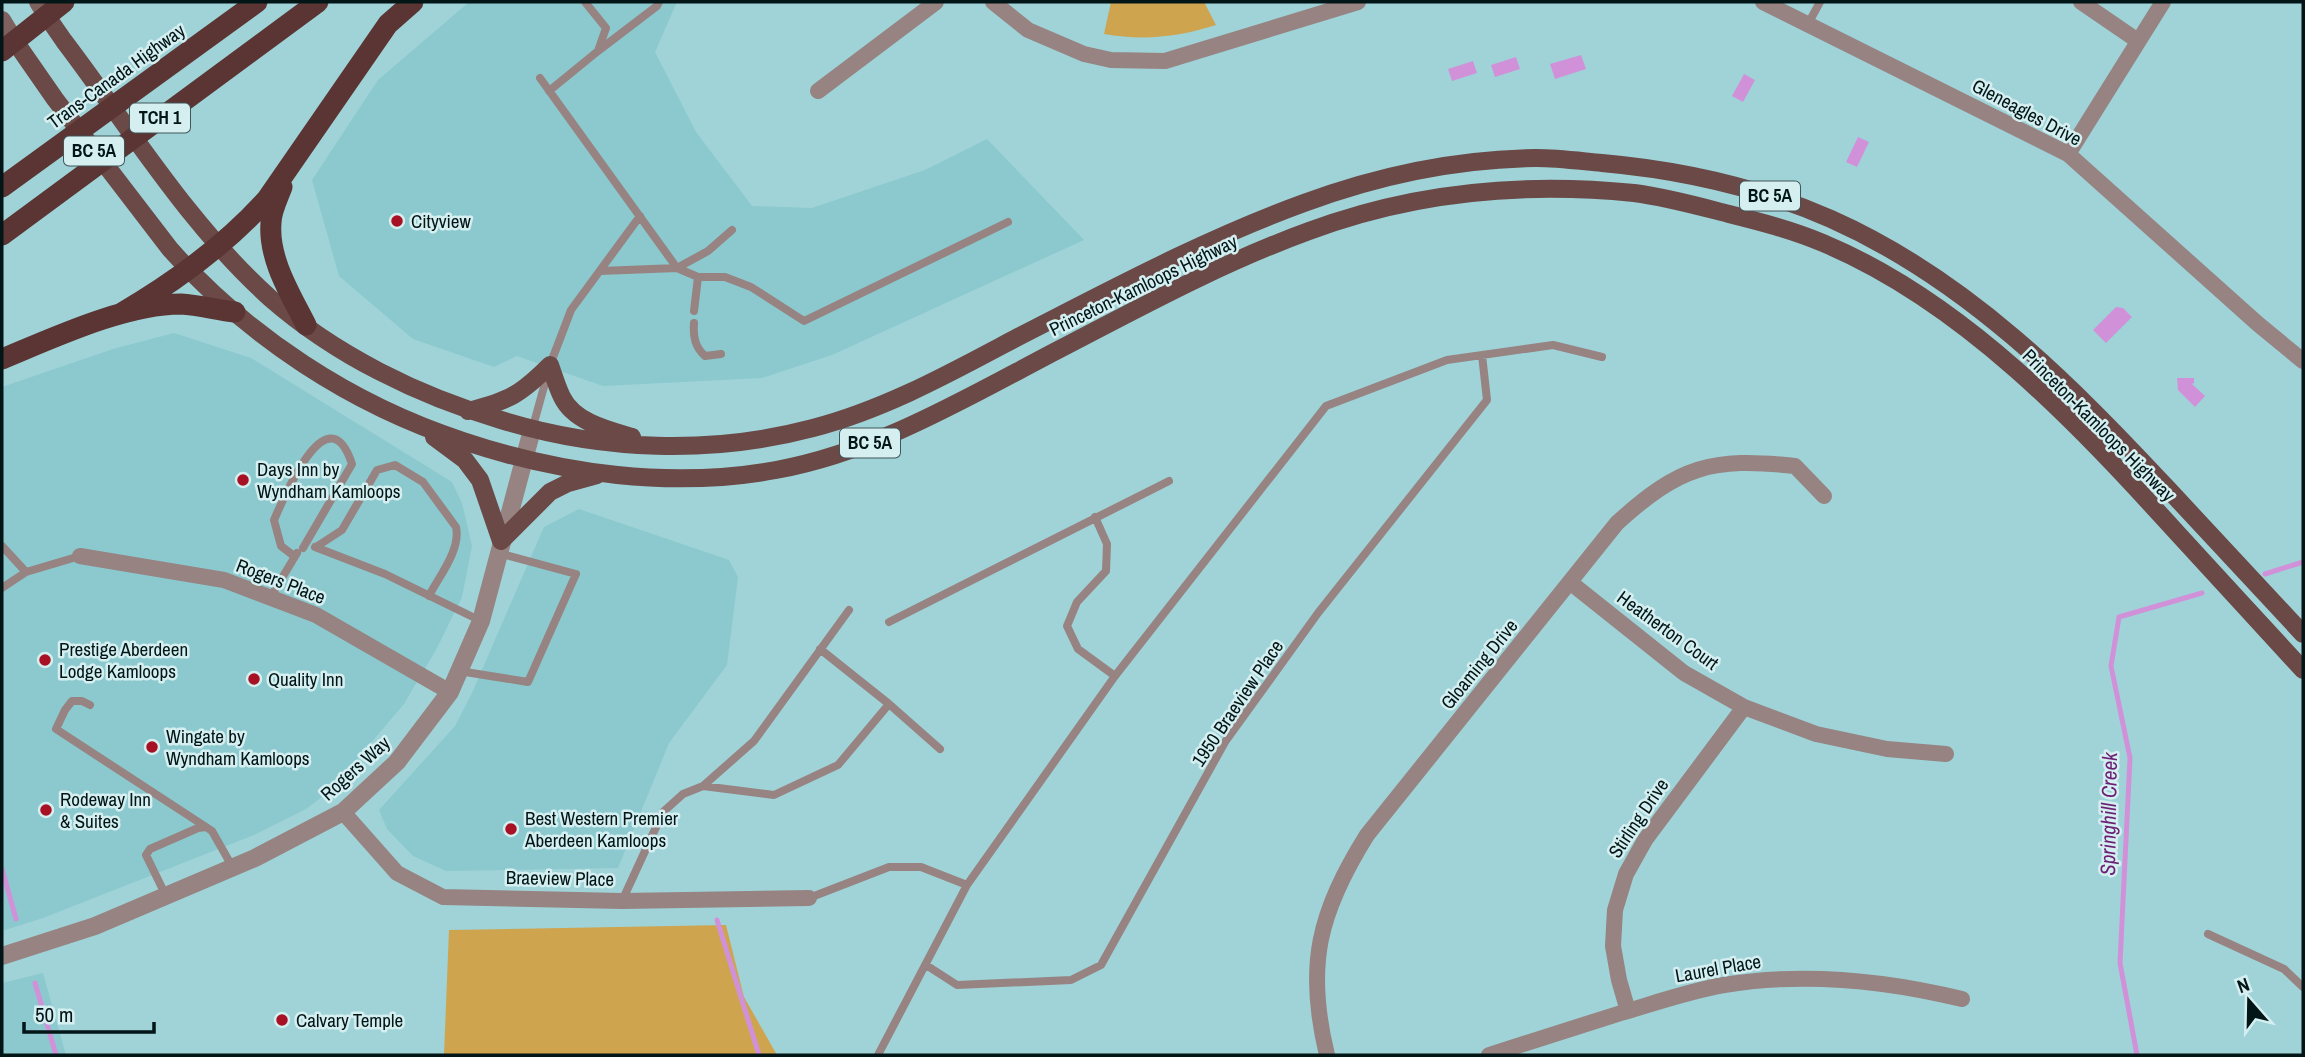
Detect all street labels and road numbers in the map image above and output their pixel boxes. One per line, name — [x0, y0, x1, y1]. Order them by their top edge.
street label: Trans-Canada Highway — [42, 17, 190, 135]
street label: Gleneagles Drive — [1968, 72, 2086, 152]
road number: TCH 1 — [130, 104, 190, 132]
road number: BC 5A — [64, 136, 124, 166]
road number: BC 5A — [1740, 182, 1800, 210]
street label: Princeton-Kamloops Highway — [1045, 228, 1242, 342]
street label: Princeton-Kamloops Highway — [2017, 343, 2181, 507]
road number: BC 5A — [840, 428, 900, 458]
street label: Rogers Place — [233, 552, 329, 610]
street label: Heatherton Court — [1612, 584, 1725, 676]
street label: Gloaming Drive — [1435, 613, 1523, 715]
street label: 1950 Braeview Place — [1185, 635, 1289, 771]
street label: Rogers Way — [315, 730, 395, 806]
street label: Stirling Drive — [1602, 773, 1674, 863]
street label: Braeview Place — [506, 864, 614, 892]
street label: Laurel Place — [1673, 948, 1763, 988]

